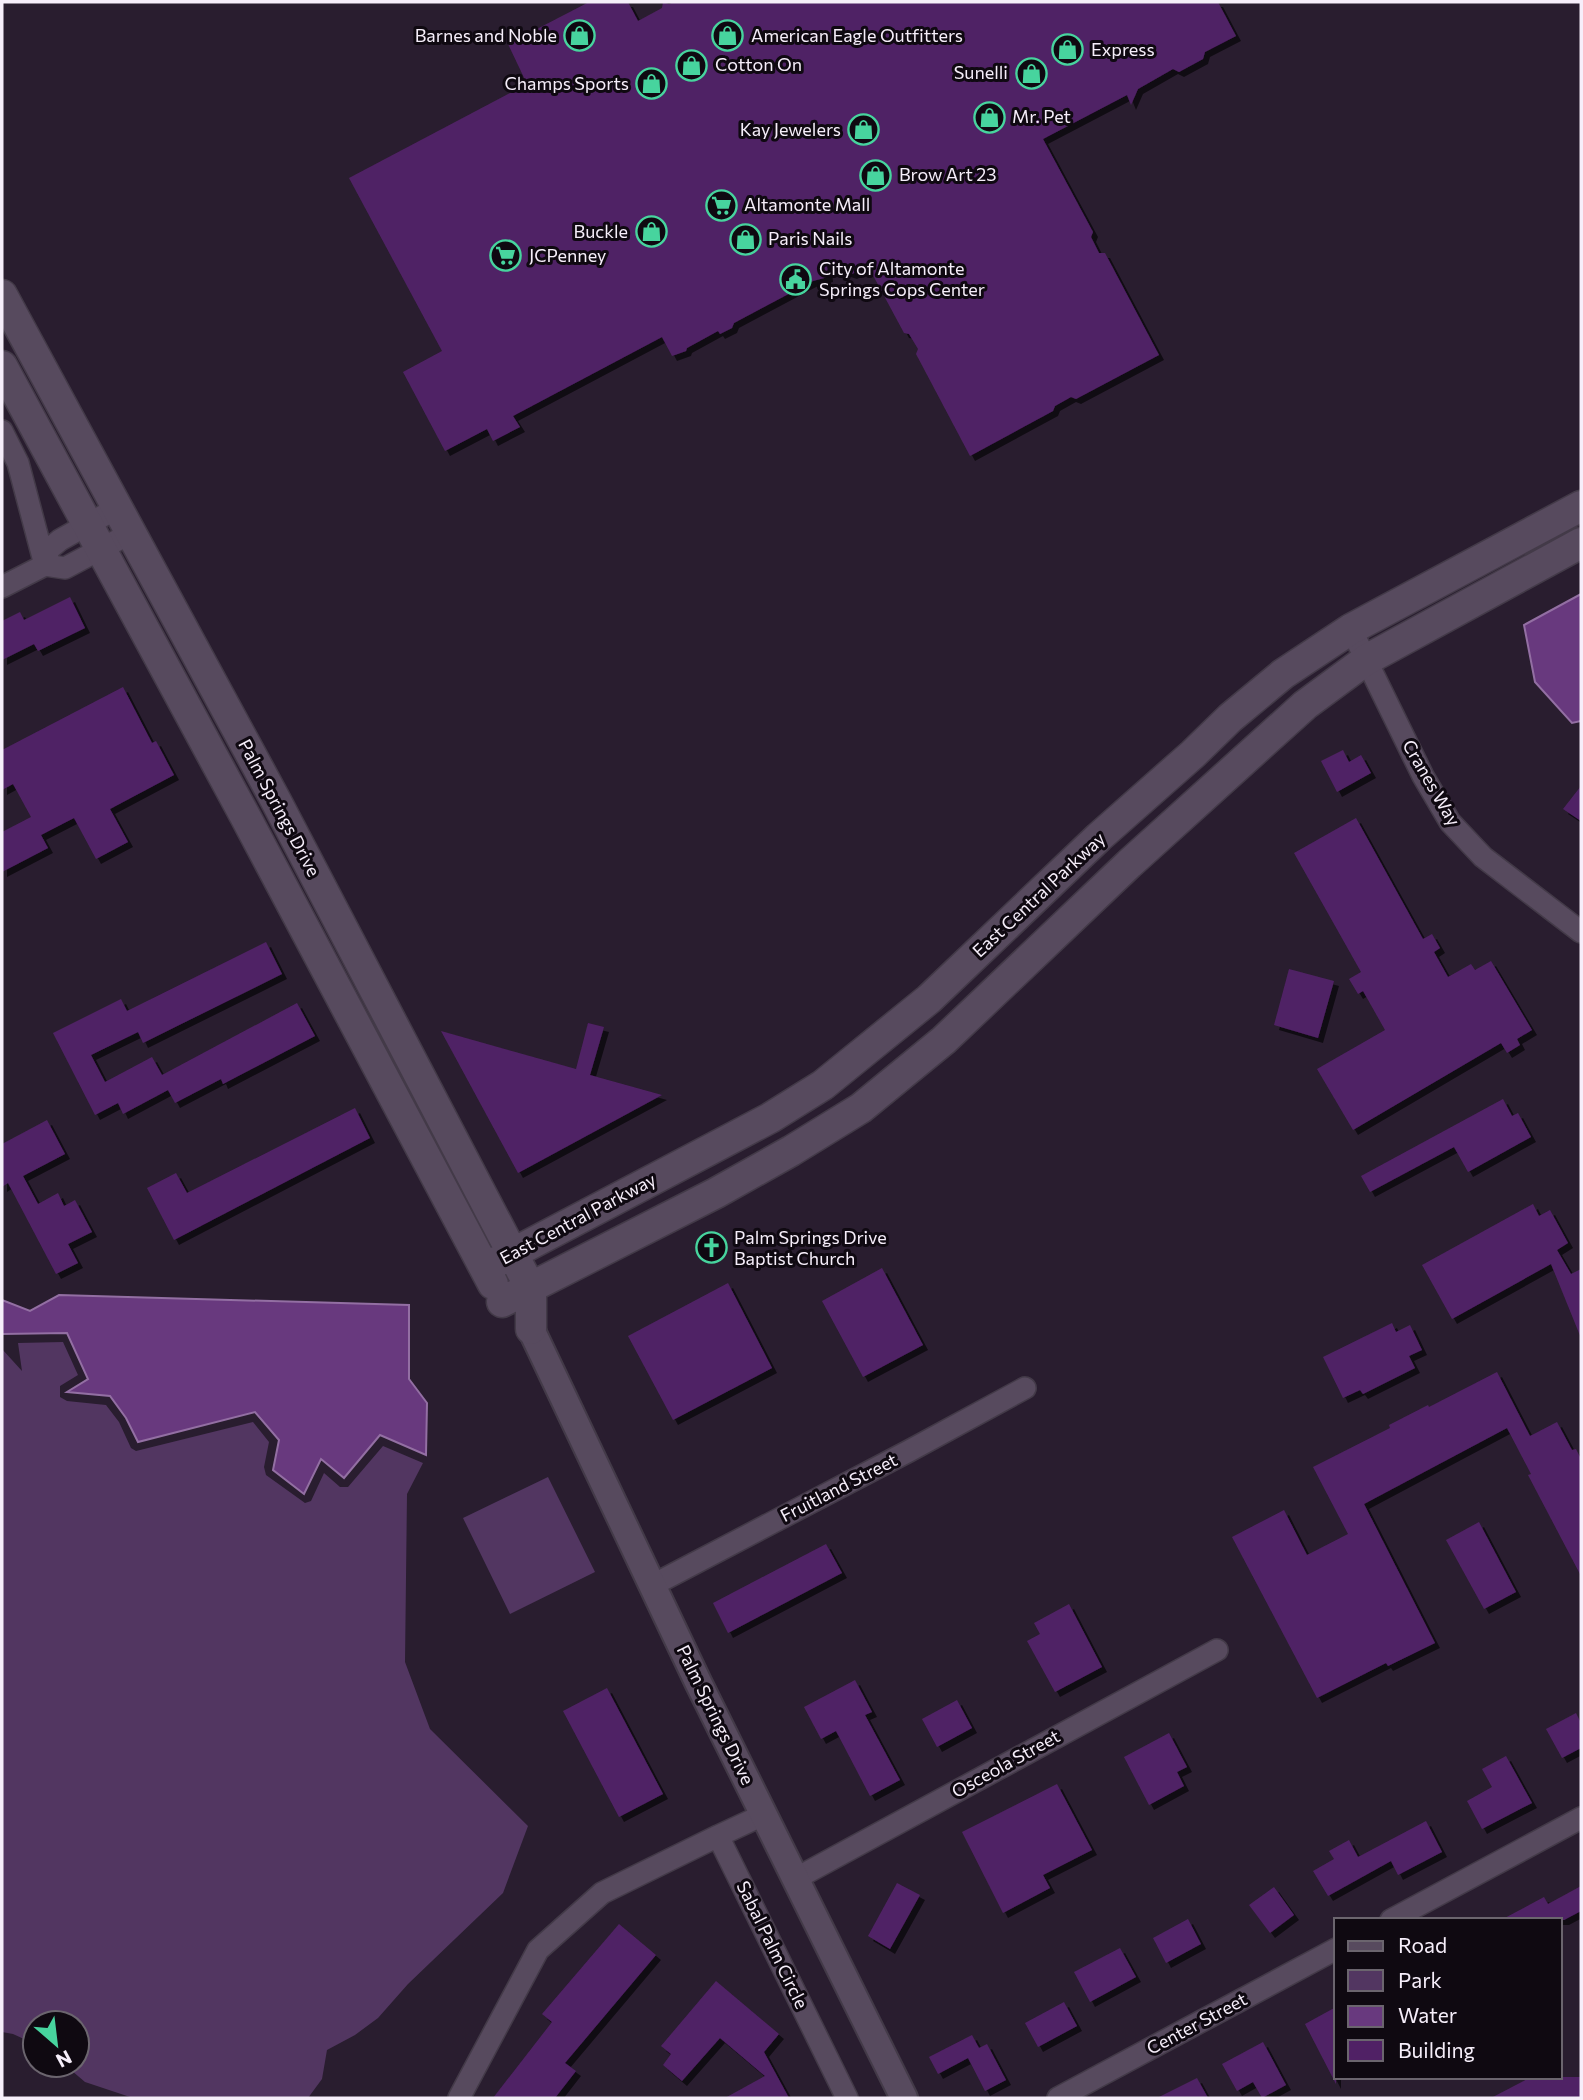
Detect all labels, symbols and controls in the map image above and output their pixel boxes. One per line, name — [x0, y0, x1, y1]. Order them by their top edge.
shop icon: Barnes and Noble — [563, 19, 597, 53]
shop icon: American Eagle Outfitters — [711, 19, 745, 53]
place label: Barnes and Noble — [415, 24, 557, 46]
place label: American Eagle Outfitters — [751, 24, 963, 46]
shop icon: Express — [1051, 33, 1085, 67]
place label: Express — [1091, 38, 1155, 60]
shop icon: Cotton On — [675, 48, 709, 82]
place label: Cotton On — [715, 53, 802, 75]
shop icon: Sunelli — [1014, 56, 1048, 90]
place label: Sunelli — [954, 61, 1008, 83]
shop icon: Champs Sports — [635, 67, 669, 101]
place label: Champs Sports — [504, 72, 629, 94]
shop icon: Mr. Pet — [972, 100, 1006, 134]
place label: Mr. Pet — [1012, 105, 1071, 127]
shop icon: Kay Jewelers — [847, 113, 881, 147]
place label: Kay Jewelers — [740, 118, 841, 140]
shop icon: Brow Art 23 — [859, 158, 893, 192]
place label: Brow Art 23 — [899, 163, 996, 185]
supermarket icon: Altamonte Mall — [704, 188, 738, 222]
place label: Altamonte Mall — [744, 193, 870, 215]
shop icon: Buckle — [634, 215, 668, 249]
place label: Buckle — [574, 220, 628, 242]
shop icon: Paris Nails — [728, 222, 762, 256]
place label: Paris Nails — [768, 227, 853, 249]
supermarket icon: JCPenney — [489, 239, 523, 273]
place label: JCPenney — [529, 244, 606, 266]
place label: City of Altamonte Springs Cops Center — [819, 257, 985, 300]
public building icon: City of Altamonte Springs Cops Center — [779, 262, 813, 296]
street label: Palm Springs Drive — [234, 735, 325, 880]
street label: Cranes Way — [1398, 735, 1465, 830]
street label: East Central Parkway — [967, 827, 1109, 961]
street label: East Central Parkway — [496, 1168, 659, 1269]
place label: Palm Springs Drive Baptist Church — [734, 1226, 887, 1269]
church icon: Palm Springs Drive Baptist Church — [694, 1231, 728, 1265]
street label: Fruitland Street — [776, 1448, 901, 1526]
street label: Palm Springs Drive — [673, 1641, 759, 1788]
street label: Osceola Street — [948, 1724, 1063, 1802]
street label: Sabal Palm Circle — [732, 1877, 813, 2012]
legend — [1334, 1918, 1562, 2079]
text: Road — [1398, 1932, 1447, 1957]
text: Park — [1398, 1967, 1442, 1992]
street label: Center Street — [1143, 1987, 1250, 2059]
text: Water — [1398, 2002, 1457, 2027]
north arrow — [21, 2009, 91, 2079]
text: Building — [1398, 2037, 1475, 2062]
text: N — [53, 2046, 76, 2073]

